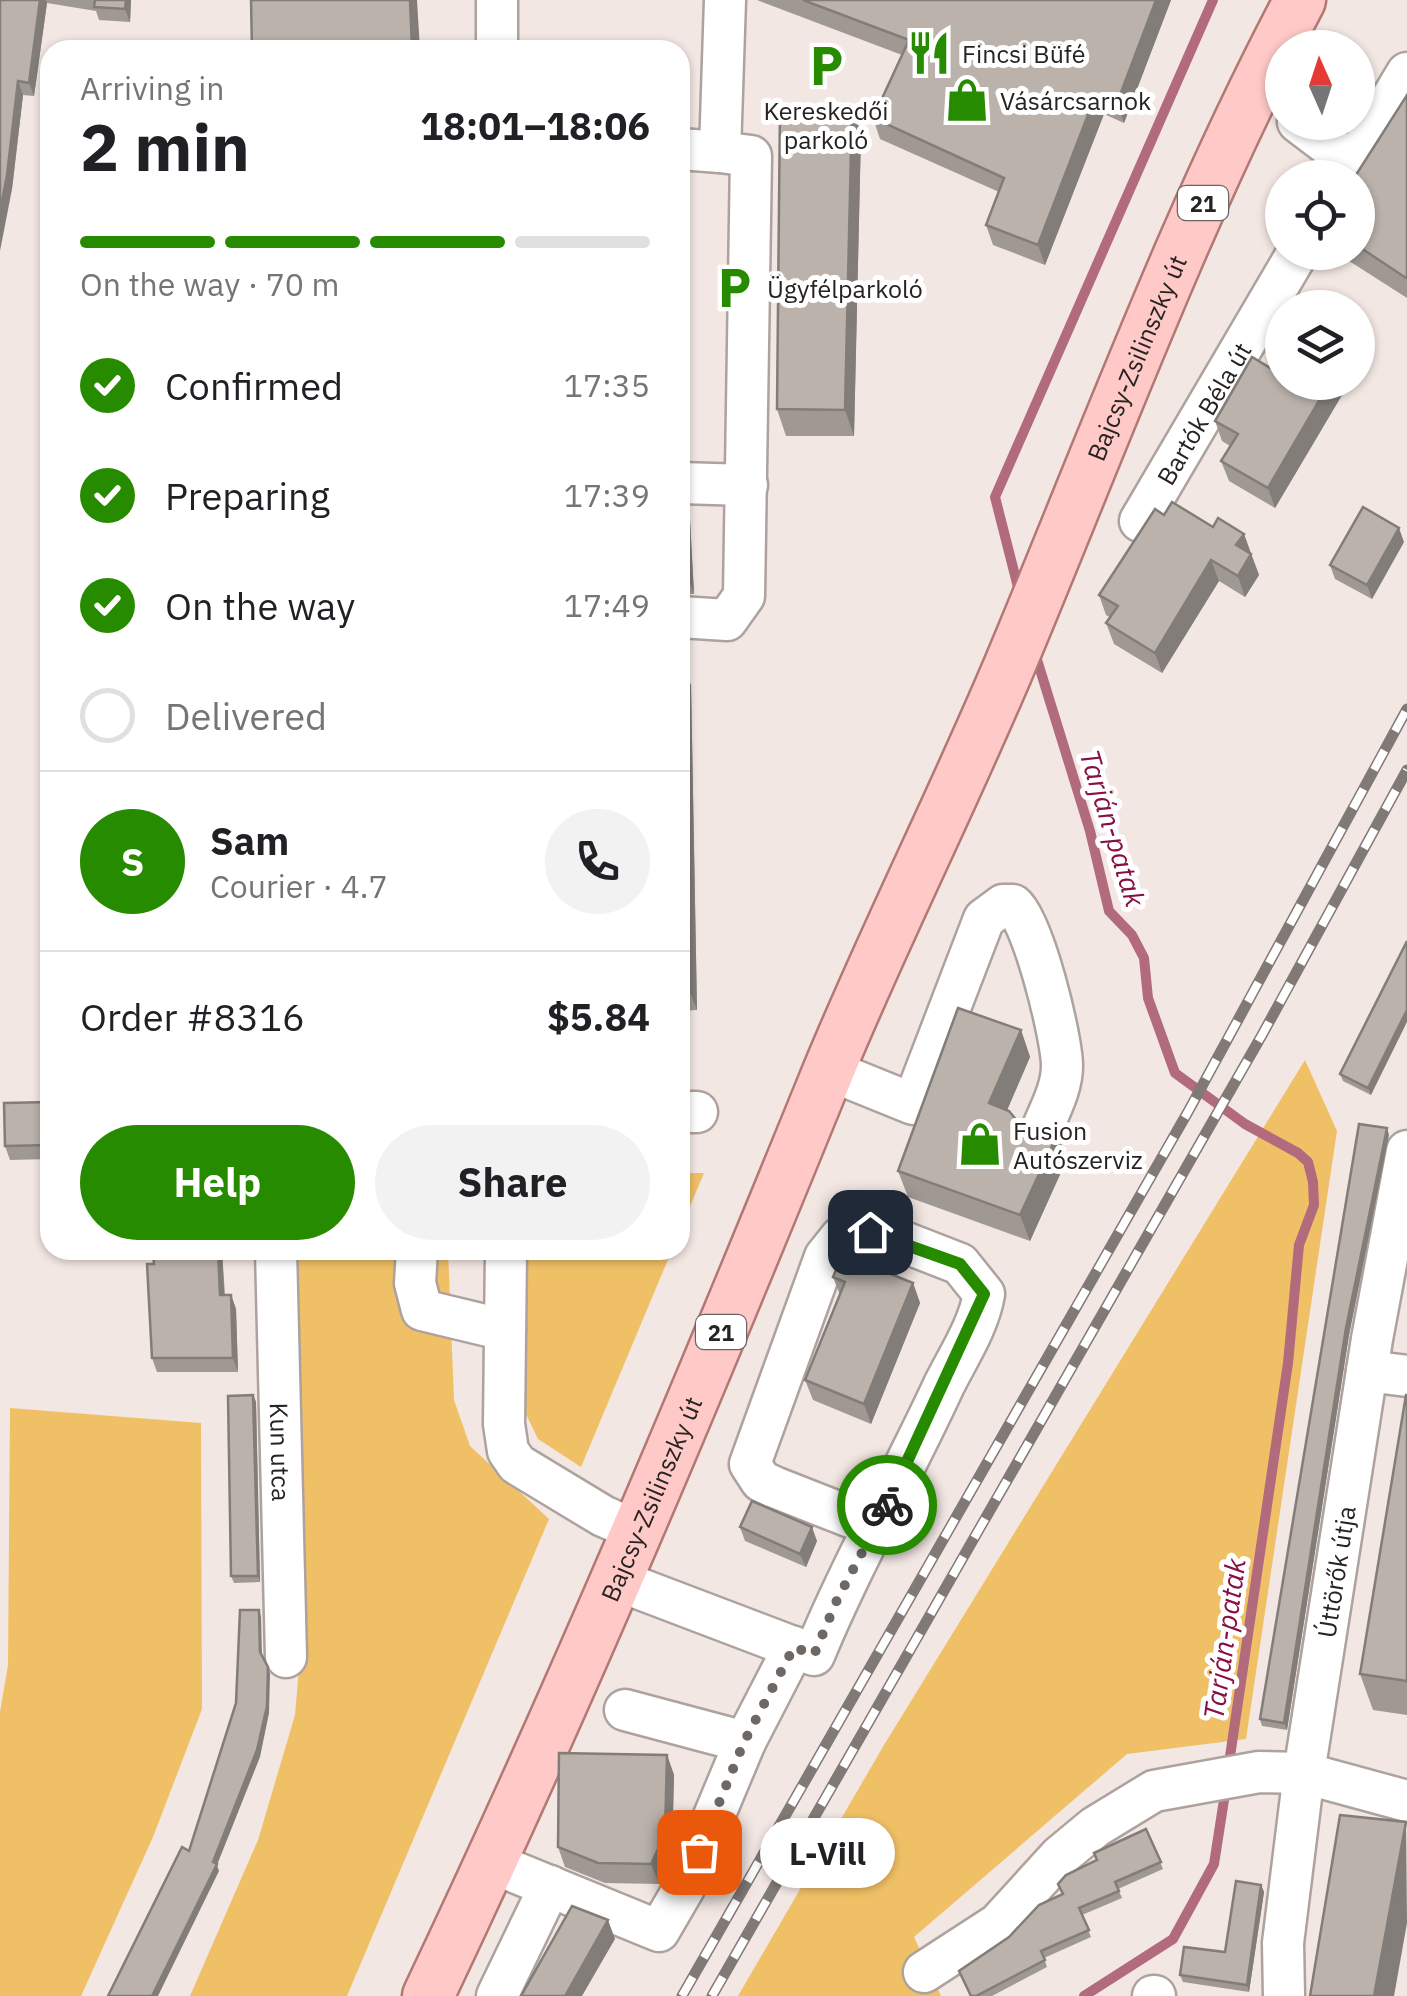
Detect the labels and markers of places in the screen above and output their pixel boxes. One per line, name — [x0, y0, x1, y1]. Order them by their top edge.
restaurant icon: Fincsi Büfé — [905, 29, 953, 77]
place label: Fincsi Büfé — [962, 37, 1086, 70]
parking icon: Kereskedői parkoló — [802, 42, 850, 90]
shop icon: Vásárcsarnok — [943, 76, 991, 124]
place label: Vásárcsarnok — [1000, 84, 1151, 117]
place label: Kereskedői parkoló — [763, 94, 889, 156]
parking icon: Ügyfélparkoló — [710, 264, 758, 312]
place label: Ügyfélparkoló — [767, 272, 923, 305]
place label: Fusion Autószerviz — [1013, 1114, 1142, 1176]
shop icon: Fusion Autószerviz — [956, 1120, 1004, 1168]
pin — [828, 1190, 913, 1275]
pin — [657, 1810, 742, 1895]
callout: L-Vill — [759, 1817, 894, 1887]

